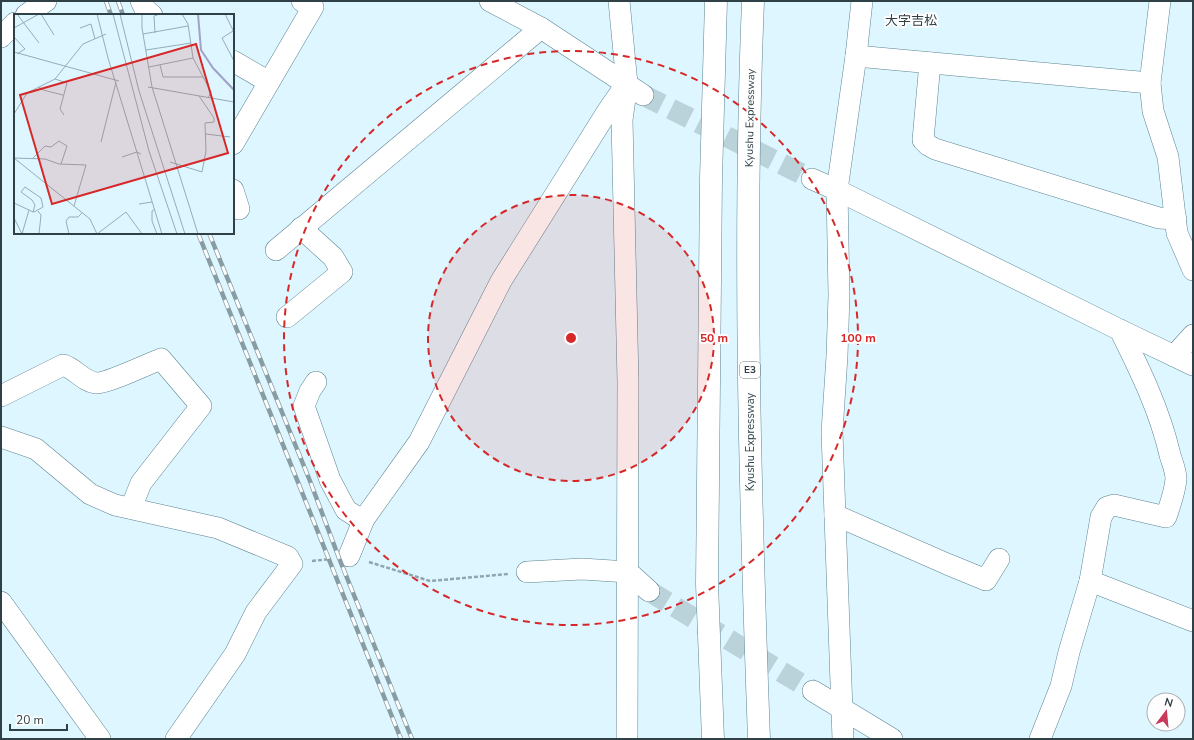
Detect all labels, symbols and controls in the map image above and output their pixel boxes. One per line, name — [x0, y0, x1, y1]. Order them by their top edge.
district label: 大字吉松 — [885, 12, 937, 30]
inset map — [14, 14, 234, 234]
street label: Kyushu Expressway — [742, 68, 758, 167]
text: 50 m — [700, 330, 728, 346]
text: 100 m — [840, 330, 876, 346]
centre of rings — [564, 331, 578, 345]
road number: E3 — [740, 362, 760, 378]
street label: Kyushu Expressway — [743, 393, 758, 491]
north arrow — [1146, 692, 1186, 732]
text: N — [1163, 695, 1175, 711]
scale bar — [10, 706, 67, 732]
text: 20 m — [16, 712, 44, 728]

